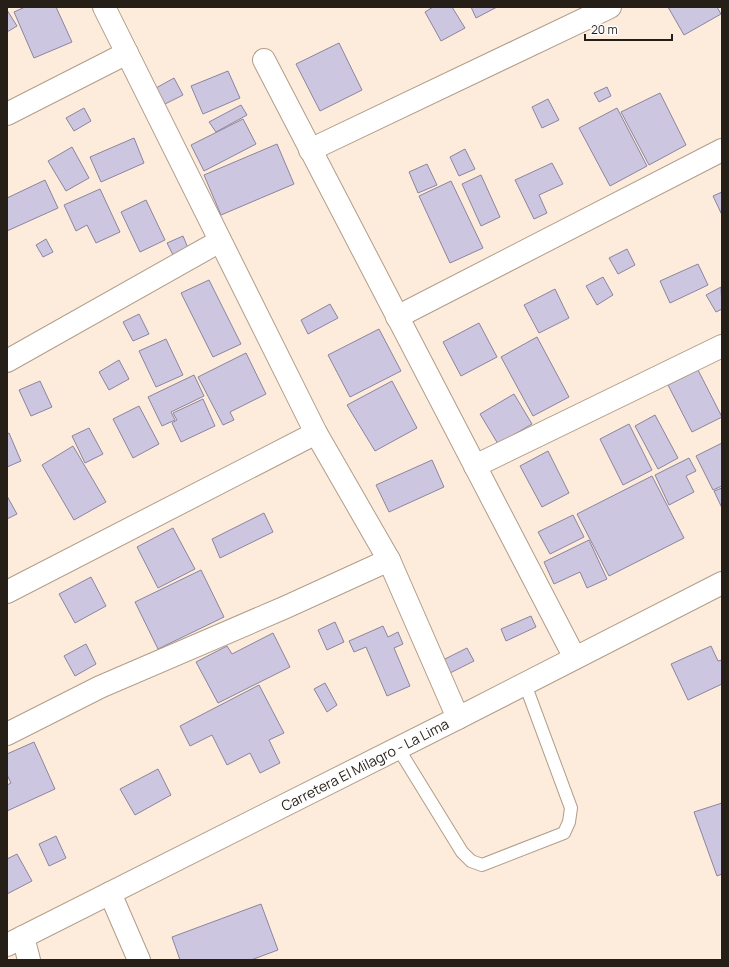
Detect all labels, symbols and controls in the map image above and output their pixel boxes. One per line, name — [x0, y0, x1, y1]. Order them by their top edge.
scale bar — [585, 16, 672, 42]
text: 20 m — [591, 21, 618, 38]
street label: Carretera El Milagro - La Lima — [278, 714, 452, 815]

